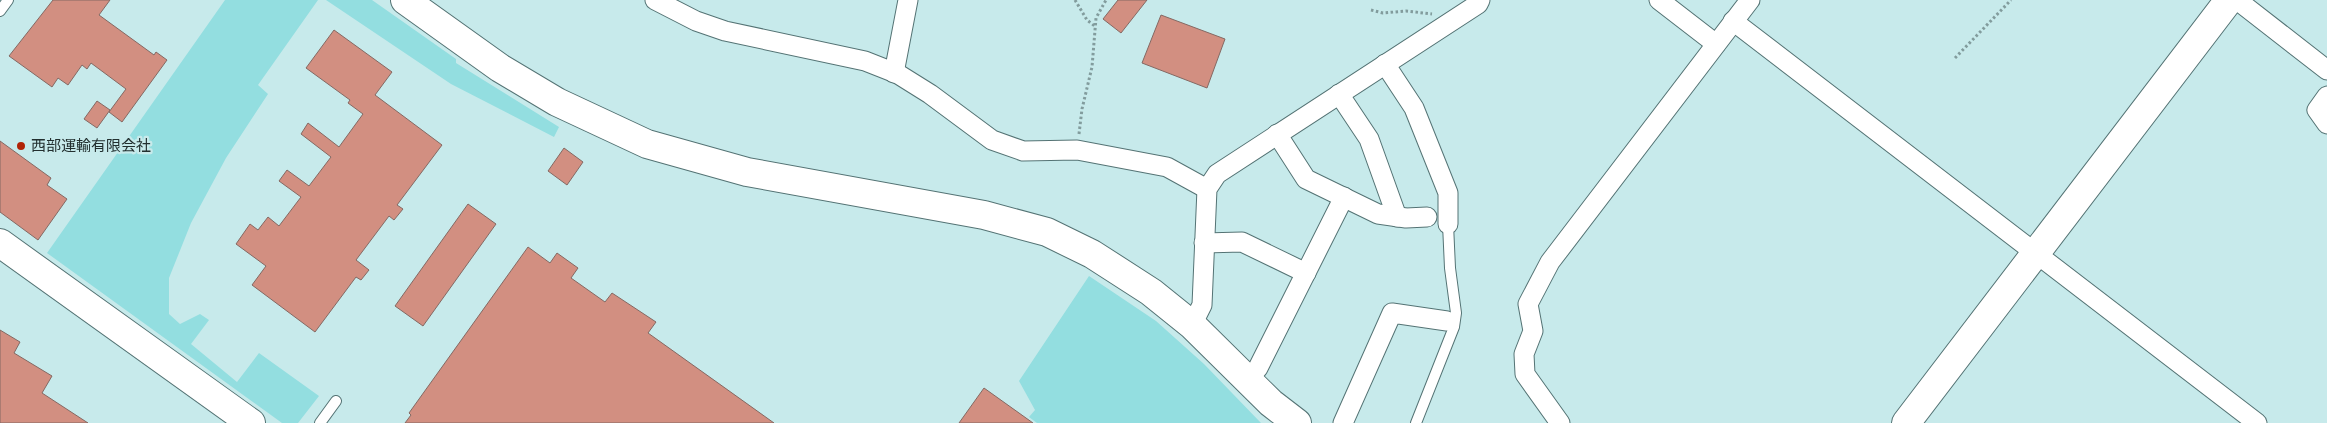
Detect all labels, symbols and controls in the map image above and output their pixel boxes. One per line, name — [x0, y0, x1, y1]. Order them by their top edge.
place label: 西部運輸有限会社 — [31, 137, 151, 154]
marker: 西部運輸有限会社 — [15, 140, 27, 152]

